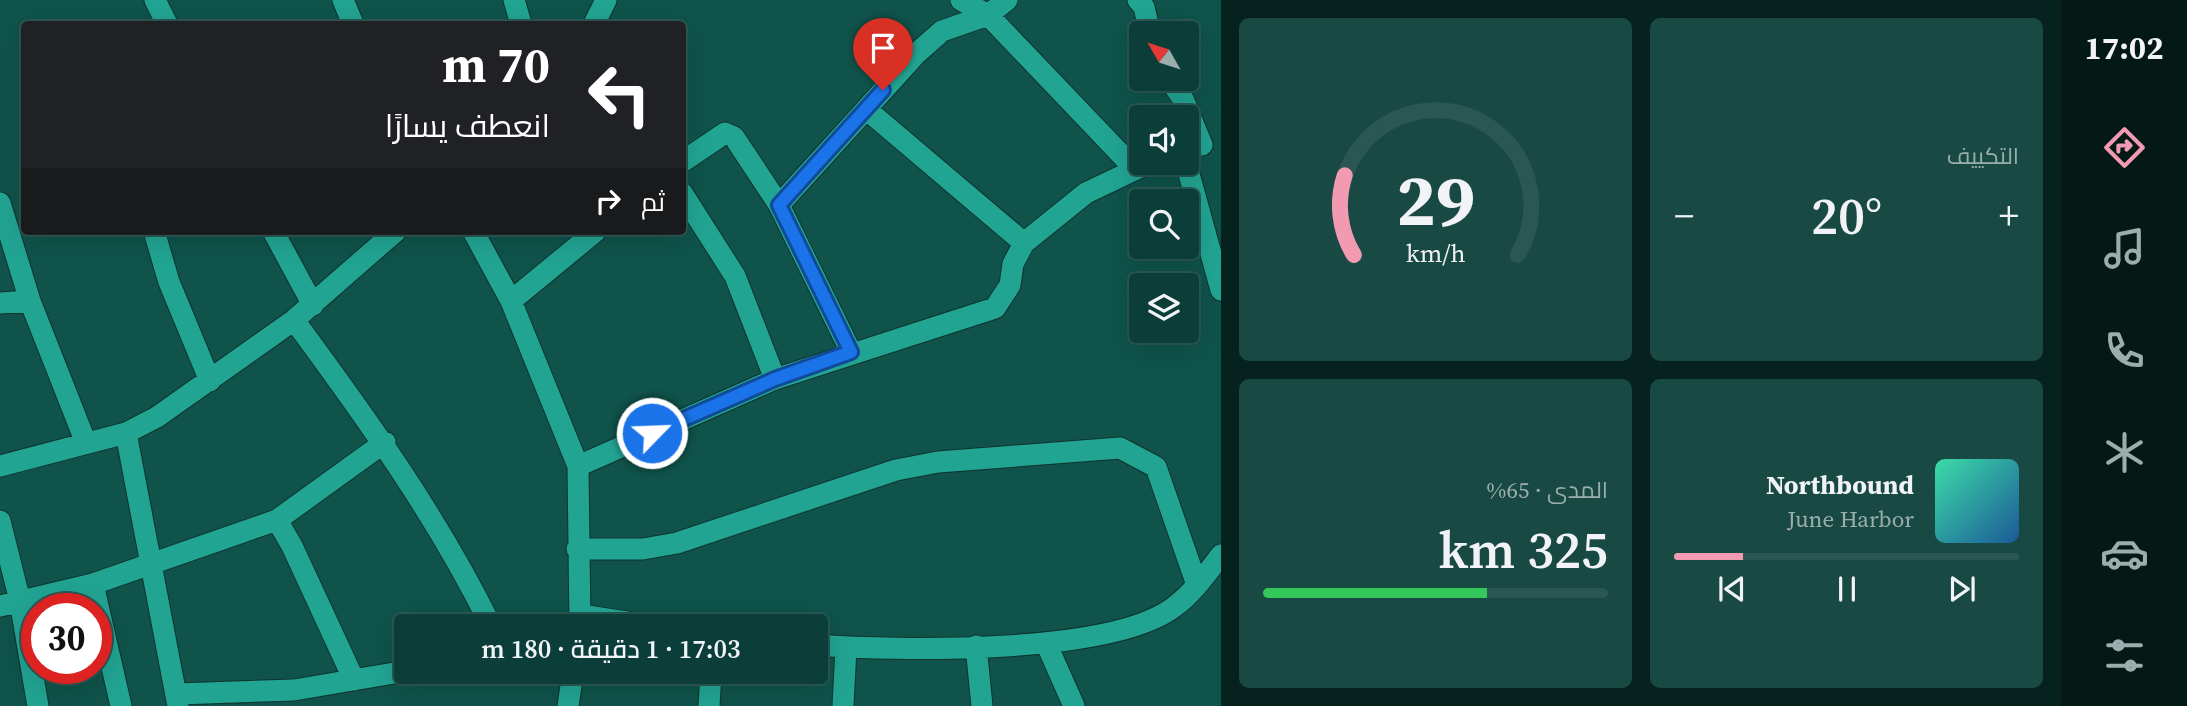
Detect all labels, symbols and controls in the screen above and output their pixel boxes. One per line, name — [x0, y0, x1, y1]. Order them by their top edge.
pin — [853, 18, 913, 90]
north arrow — [1129, 21, 1199, 91]
map controls — [1129, 21, 1199, 343]
text: 17:02 — [2085, 26, 2164, 70]
icon: arrive — [864, 29, 902, 67]
text: 70 m — [442, 31, 550, 98]
icon: left — [574, 49, 665, 140]
text: انعطف يسارًا — [385, 104, 550, 148]
button: sound — [1129, 105, 1199, 175]
icon: directions — [2100, 123, 2149, 172]
text: التكييف — [1947, 140, 2019, 172]
text: 29 — [1396, 151, 1475, 250]
text: 20° — [1811, 180, 1882, 251]
icon: right — [589, 182, 627, 220]
text: ثم — [641, 184, 665, 220]
button: search — [1129, 189, 1199, 259]
text: − — [1674, 190, 1694, 242]
text: + — [1999, 190, 2019, 242]
icon: music — [2100, 224, 2149, 273]
text: km/h — [1406, 236, 1465, 270]
button: layers — [1129, 273, 1199, 343]
icon: phone — [2100, 326, 2149, 375]
position arrow — [615, 396, 689, 470]
icon: climate — [2100, 428, 2149, 477]
text: Northbound — [1766, 467, 1914, 503]
text: المدى · 65% — [1486, 474, 1608, 506]
text: June Harbor — [1787, 503, 1914, 535]
text: 325 km — [1439, 514, 1608, 585]
icon: car — [2100, 529, 2149, 578]
icon: previous — [1713, 570, 1751, 608]
icon: pause — [1828, 570, 1866, 608]
icon: next — [1943, 570, 1981, 608]
speed limit sign: 30 — [21, 593, 112, 684]
text: 17:03 · 1 دقيقة · 180 m — [481, 631, 741, 667]
icon: filters — [2100, 631, 2149, 680]

